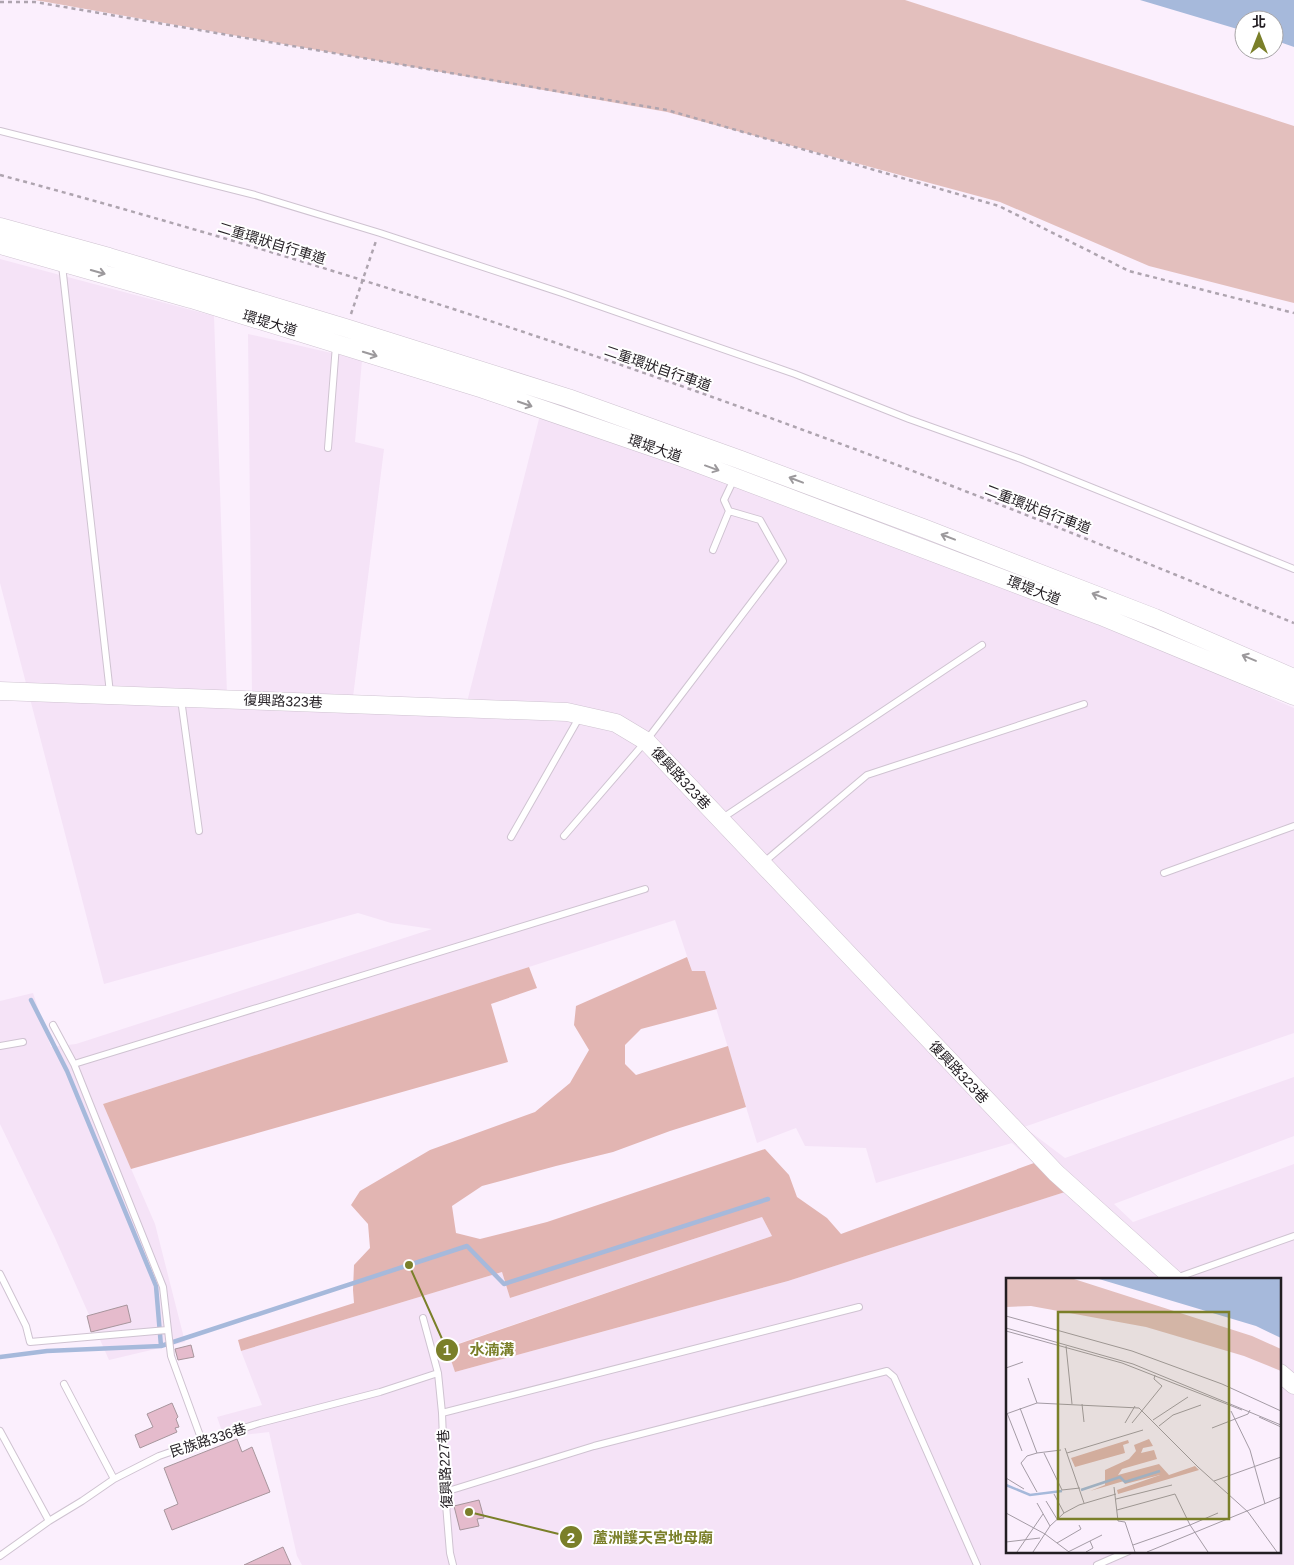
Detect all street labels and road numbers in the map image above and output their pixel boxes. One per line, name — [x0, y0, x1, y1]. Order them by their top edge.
street label: 二重環狀自行車道 — [216, 219, 328, 267]
street label: 環堤大道 — [241, 307, 299, 339]
street label: 二重環狀自行車道 — [602, 342, 714, 394]
street label: 環堤大道 — [626, 431, 684, 465]
street label: 二重環狀自行車道 — [983, 481, 1093, 537]
street label: 環堤大道 — [1005, 572, 1063, 608]
street label: 復興路323巷 — [243, 692, 323, 710]
street label: 復興路323巷 — [648, 744, 714, 812]
street label: 復興路323巷 — [926, 1038, 992, 1106]
street label: 民族路336巷 — [168, 1420, 248, 1460]
street label: 復興路227巷 — [435, 1429, 455, 1509]

